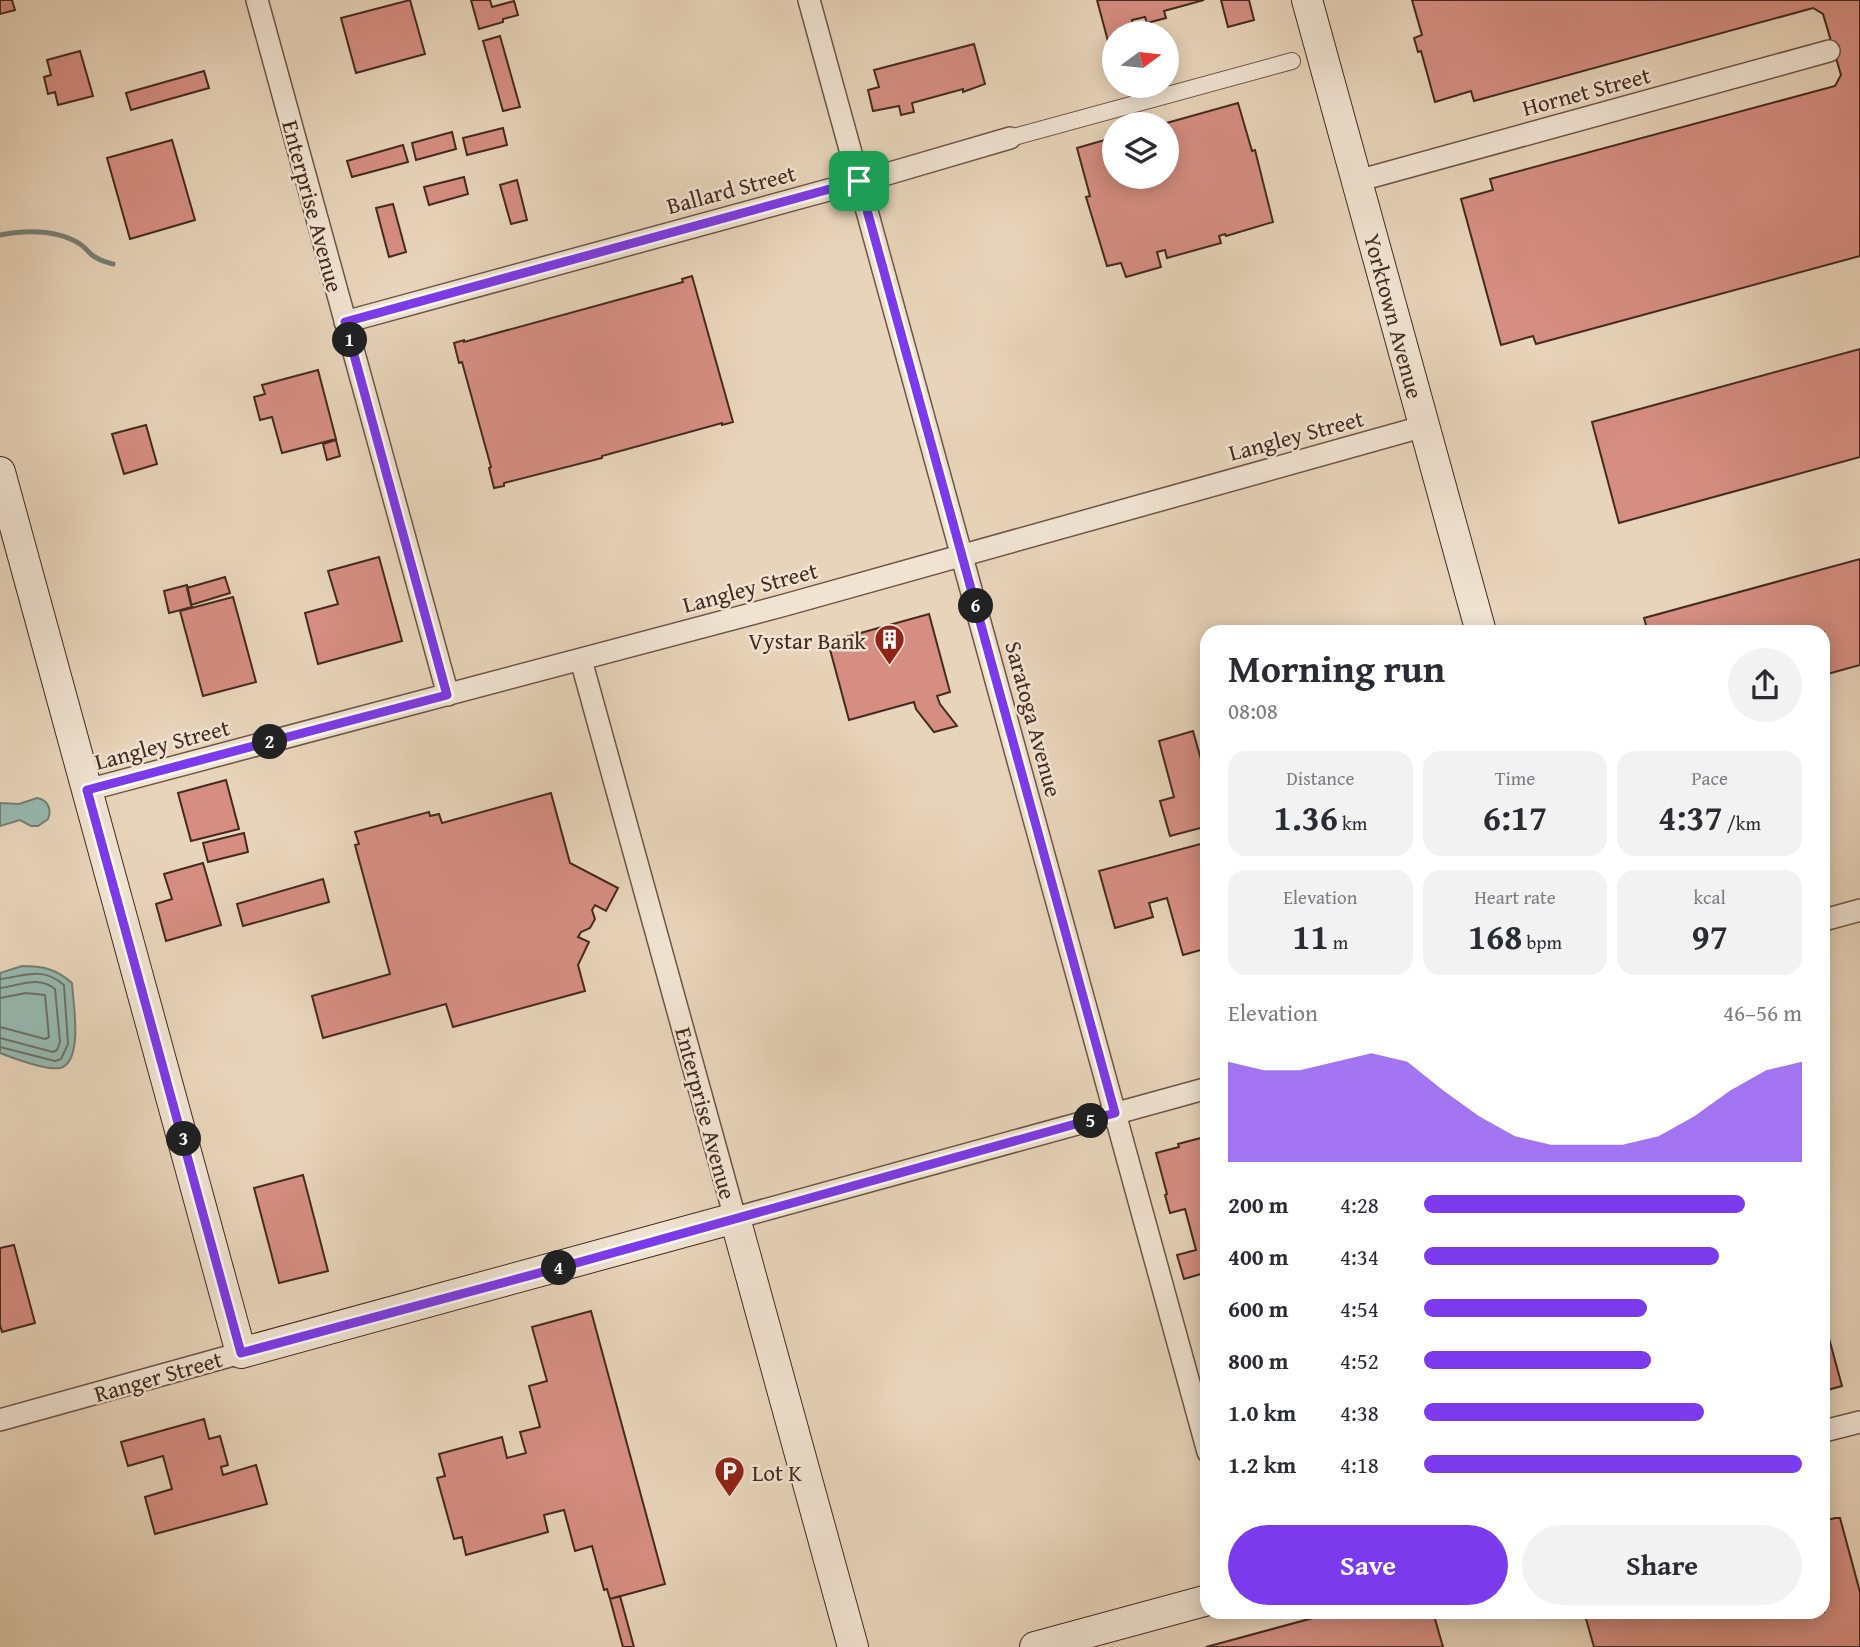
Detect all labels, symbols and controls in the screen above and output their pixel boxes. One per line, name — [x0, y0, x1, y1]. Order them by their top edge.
north arrow — [1102, 21, 1180, 98]
map controls — [1102, 21, 1179, 189]
street label: Hornet Street — [1518, 58, 1654, 124]
button: layers — [1102, 112, 1179, 189]
street label: Enterprise Avenue — [274, 116, 352, 296]
pin — [829, 151, 889, 211]
street label: Ballard Street — [663, 156, 799, 222]
icon: arrive — [840, 162, 878, 200]
street label: Yorktown Avenue — [1356, 230, 1432, 402]
pin: 1 — [332, 322, 368, 358]
text: 1 — [345, 325, 354, 353]
street label: Langley Street — [1225, 401, 1367, 469]
street label: Langley Street — [679, 553, 821, 621]
pin: 6 — [958, 588, 993, 624]
text: 6 — [971, 591, 980, 619]
building icon: Vystar Bank — [872, 623, 906, 667]
place label: Vystar Bank — [748, 624, 866, 657]
street label: Saratoga Avenue — [997, 637, 1071, 801]
text: Morning run — [1228, 640, 1445, 696]
button: share — [1728, 648, 1802, 722]
text: 08:08 — [1228, 694, 1278, 727]
street label: Langley Street — [91, 710, 233, 778]
pin: 2 — [252, 724, 288, 760]
text: 2 — [265, 727, 274, 755]
text: Distance — [1286, 764, 1354, 792]
text: Time — [1495, 764, 1535, 792]
text: Pace — [1691, 764, 1728, 792]
text: 1.36 — [1274, 792, 1338, 843]
text: 6:17 — [1483, 792, 1547, 843]
text: 4:37 — [1658, 792, 1723, 843]
text: km — [1338, 809, 1367, 837]
text: /km — [1723, 809, 1761, 837]
text: Elevation — [1283, 883, 1358, 911]
text: Heart rate — [1474, 883, 1556, 911]
text: kcal — [1693, 883, 1726, 911]
text: 11 — [1292, 911, 1329, 962]
text: 168 — [1468, 911, 1522, 962]
text: 97 — [1692, 911, 1728, 962]
text: m — [1329, 928, 1348, 956]
text: bpm — [1522, 928, 1562, 956]
text: Elevation — [1228, 996, 1318, 1029]
text: 46–56 m — [1723, 996, 1802, 1029]
street label: Enterprise Avenue — [667, 1023, 745, 1203]
pin: 5 — [1074, 1104, 1108, 1138]
text: 5 — [1086, 1106, 1095, 1134]
pin: 3 — [166, 1122, 202, 1156]
text: 3 — [179, 1124, 188, 1152]
text: 200 m — [1228, 1188, 1289, 1221]
text: 4:28 — [1340, 1188, 1379, 1221]
text: 400 m — [1228, 1240, 1289, 1273]
text: 4:34 — [1340, 1240, 1379, 1273]
pin: 4 — [542, 1250, 576, 1286]
text: 4 — [554, 1253, 563, 1281]
text: 600 m — [1228, 1292, 1289, 1325]
text: 4:54 — [1340, 1292, 1379, 1325]
street label: Ranger Street — [90, 1342, 226, 1410]
text: 800 m — [1228, 1344, 1289, 1377]
text: 4:52 — [1340, 1344, 1379, 1377]
text: 1.0 km — [1228, 1396, 1296, 1429]
text: 4:38 — [1340, 1396, 1379, 1429]
text: 1.2 km — [1228, 1448, 1296, 1481]
text: 4:18 — [1340, 1448, 1379, 1481]
parking icon: Lot K — [712, 1455, 746, 1499]
place label: Lot K — [752, 1456, 802, 1489]
button: Save — [1228, 1525, 1508, 1605]
button: Share — [1522, 1525, 1802, 1605]

